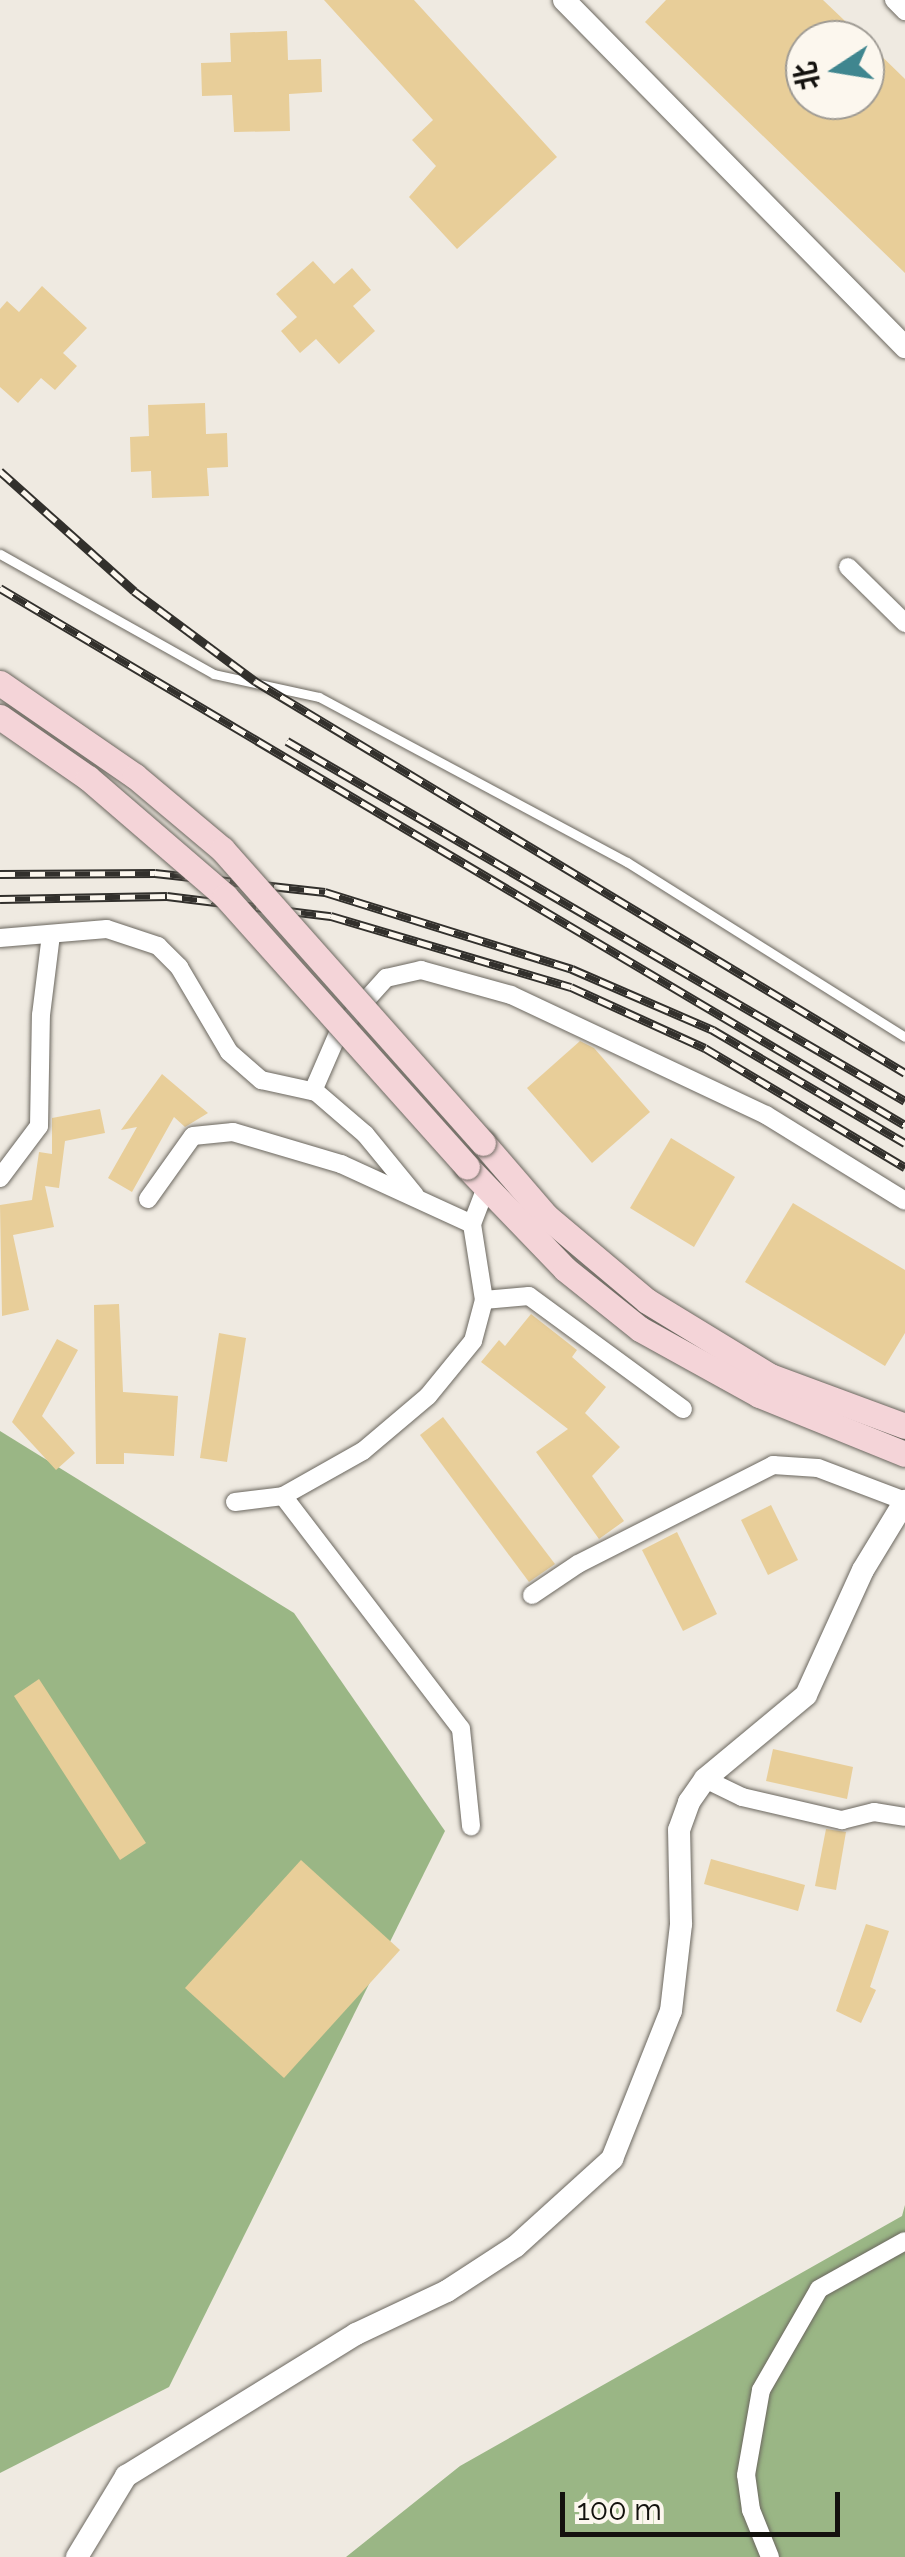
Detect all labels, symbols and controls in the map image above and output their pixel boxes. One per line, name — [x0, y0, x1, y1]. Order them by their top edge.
north arrow — [785, 20, 885, 120]
text: 北 — [788, 59, 826, 93]
scale bar — [565, 2472, 845, 2534]
text: 100 m — [577, 2492, 662, 2527]

